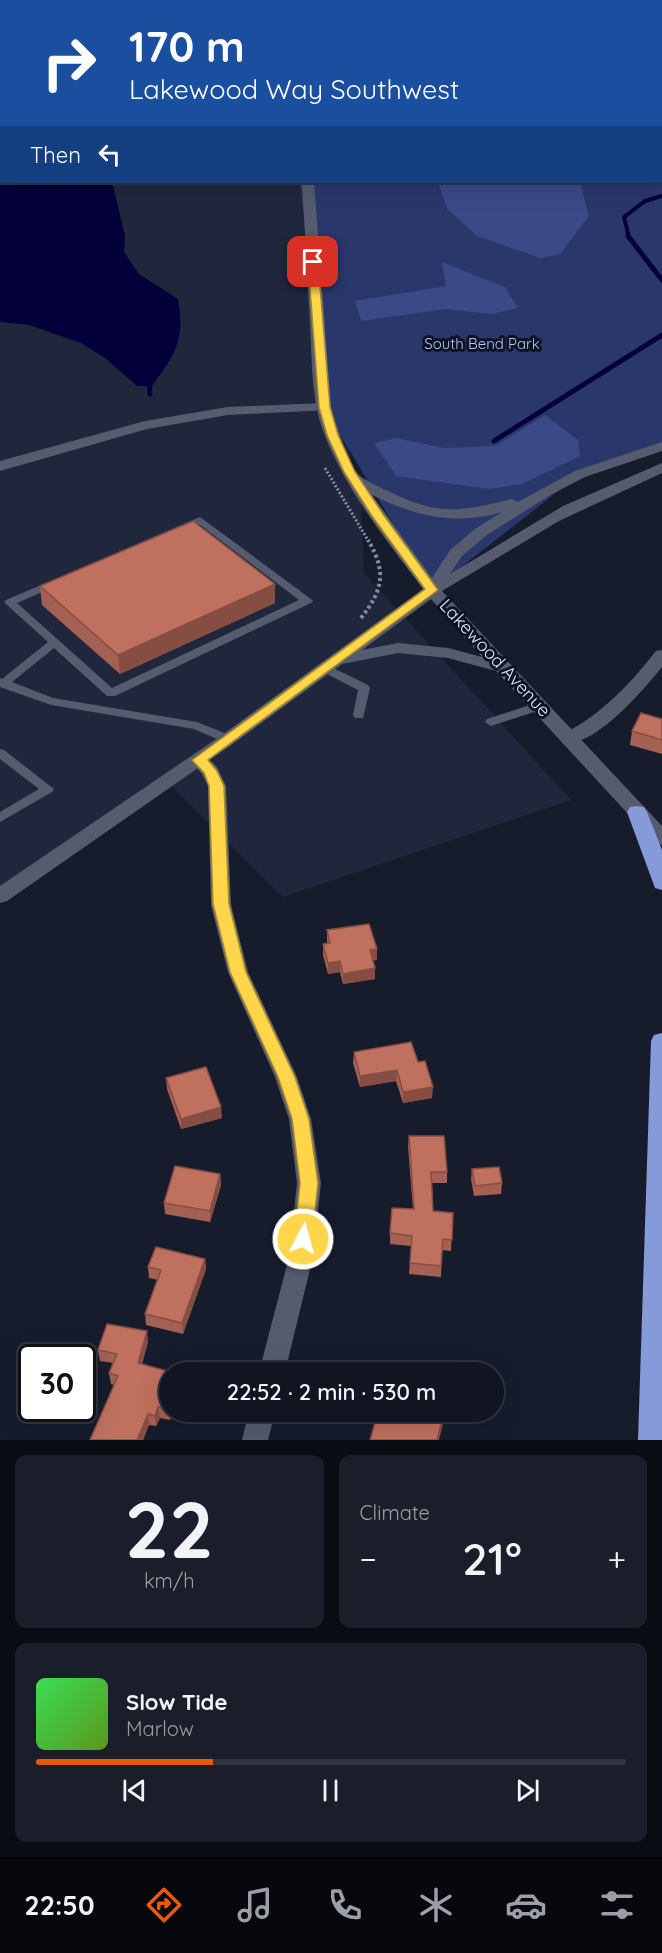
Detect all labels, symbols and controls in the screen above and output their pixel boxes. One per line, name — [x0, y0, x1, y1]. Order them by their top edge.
text: 170 m — [129, 20, 245, 73]
icon: right — [30, 24, 108, 102]
text: Lakewood Way Southwest — [129, 72, 459, 106]
icon: left — [93, 138, 126, 171]
text: Then — [30, 141, 81, 169]
pin — [287, 236, 338, 287]
icon: arrive — [296, 245, 329, 278]
park label: South Bend Park — [424, 334, 540, 353]
street label: Lakewood Avenue — [435, 594, 556, 721]
position arrow — [271, 1207, 335, 1271]
speed limit sign: 30 — [18, 1344, 96, 1422]
text: 22:52 · 2 min · 530 m — [227, 1378, 436, 1406]
text: 22 — [125, 1480, 214, 1578]
text: Climate — [360, 1500, 430, 1525]
text: 21° — [462, 1530, 522, 1586]
text: − — [360, 1538, 377, 1579]
text: + — [607, 1538, 626, 1579]
text: km/h — [144, 1568, 195, 1593]
text: Slow Tide — [126, 1688, 227, 1716]
text: Marlow — [126, 1716, 194, 1741]
icon: previous — [118, 1774, 151, 1807]
icon: pause — [314, 1774, 347, 1807]
icon: next — [511, 1774, 544, 1807]
icon: directions — [143, 1884, 185, 1926]
icon: music — [234, 1884, 276, 1926]
icon: phone — [324, 1884, 366, 1926]
icon: climate — [415, 1884, 457, 1926]
icon: car — [505, 1884, 547, 1926]
icon: filters — [596, 1884, 638, 1926]
text: 22:50 — [24, 1888, 95, 1922]

